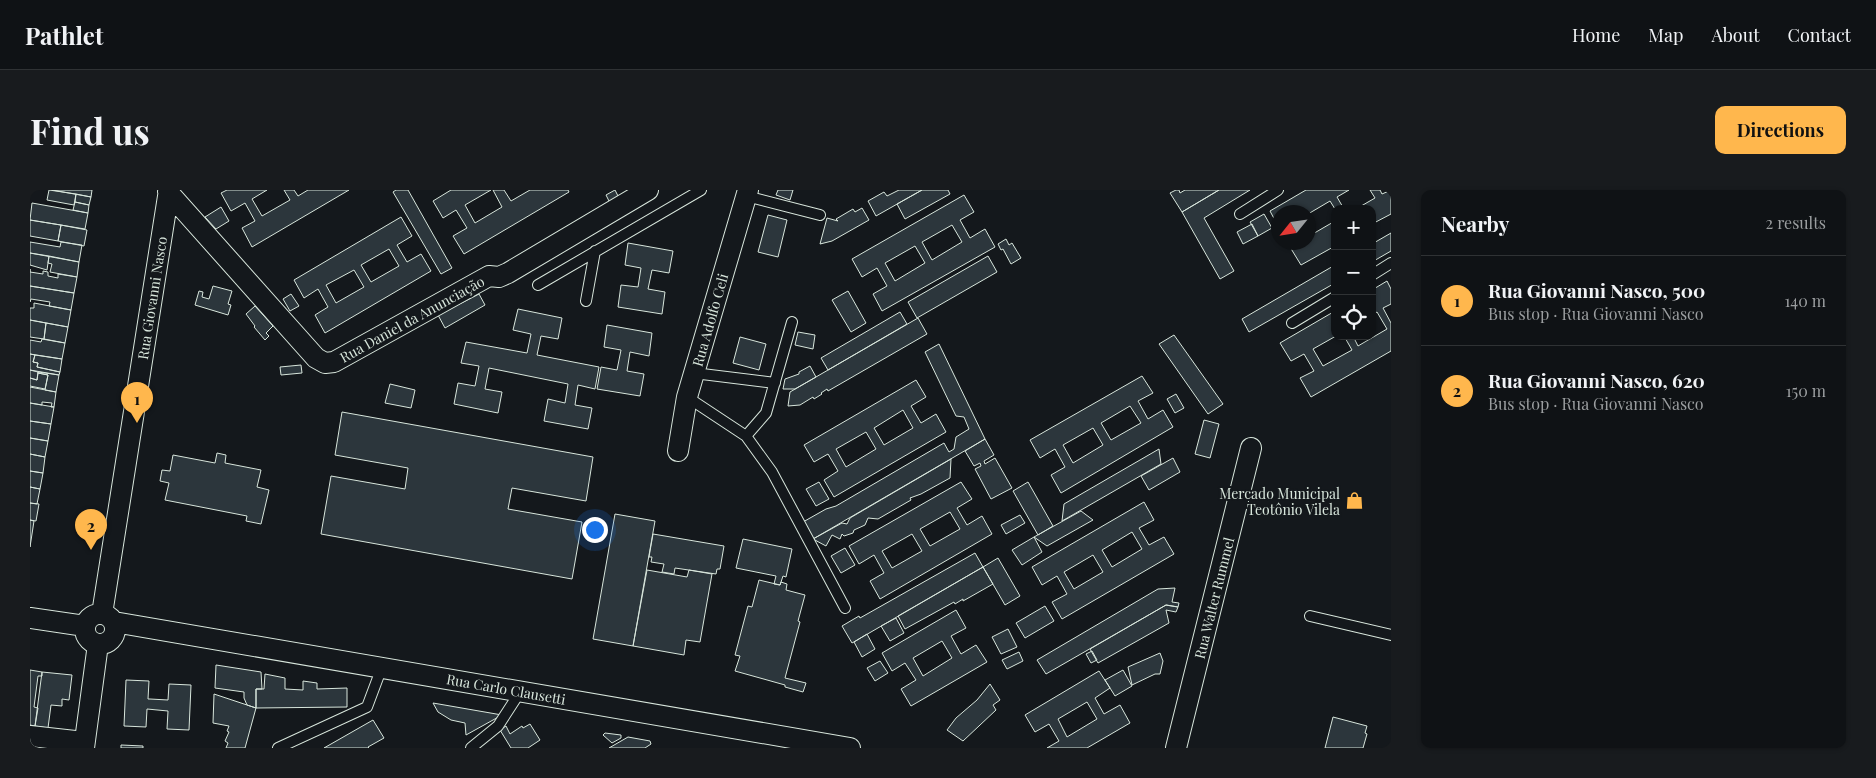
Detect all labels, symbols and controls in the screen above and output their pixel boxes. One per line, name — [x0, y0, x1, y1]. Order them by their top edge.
text: Pathlet — [25, 19, 103, 51]
text: Home — [1572, 23, 1620, 47]
text: Map — [1648, 23, 1683, 47]
text: About — [1711, 23, 1760, 47]
text: Contact — [1788, 23, 1851, 47]
button: Directions — [1715, 106, 1846, 154]
text: Find us — [30, 107, 150, 154]
north arrow — [1271, 205, 1316, 250]
map controls — [1331, 205, 1376, 340]
button: + — [1331, 205, 1376, 250]
text: Nearby — [1441, 209, 1510, 237]
text: 2 results — [1766, 212, 1826, 233]
street label: Rua Giovanni Nasco — [133, 235, 171, 361]
button: − — [1331, 250, 1376, 295]
street label: Rua Daniel da Anunciação — [336, 271, 488, 367]
street label: Rua Adolfo Celi — [688, 271, 732, 369]
text: Rua Giovanni Nasco, 500 — [1488, 277, 1705, 303]
text: 1 — [1454, 290, 1460, 311]
text: 140 m — [1784, 290, 1826, 311]
button: locate — [1331, 295, 1376, 340]
text: Bus stop · Rua Giovanni Nasco — [1488, 303, 1704, 324]
text: Rua Giovanni Nasco, 620 — [1488, 367, 1705, 393]
text: 2 — [1453, 380, 1461, 401]
text: 150 m — [1786, 380, 1826, 401]
pin: 1 — [121, 382, 153, 423]
text: Bus stop · Rua Giovanni Nasco — [1488, 393, 1704, 414]
place label: Mercado Municipal Teotônio Vilela — [1219, 484, 1340, 519]
shop icon: Mercado Municipal Teotônio Vilela — [1344, 491, 1364, 511]
pin: 2 — [75, 509, 107, 550]
your location — [582, 517, 608, 543]
street label: Rua Walter Rummel — [1190, 535, 1238, 661]
street label: Rua Carlo Clausetti — [445, 669, 567, 709]

